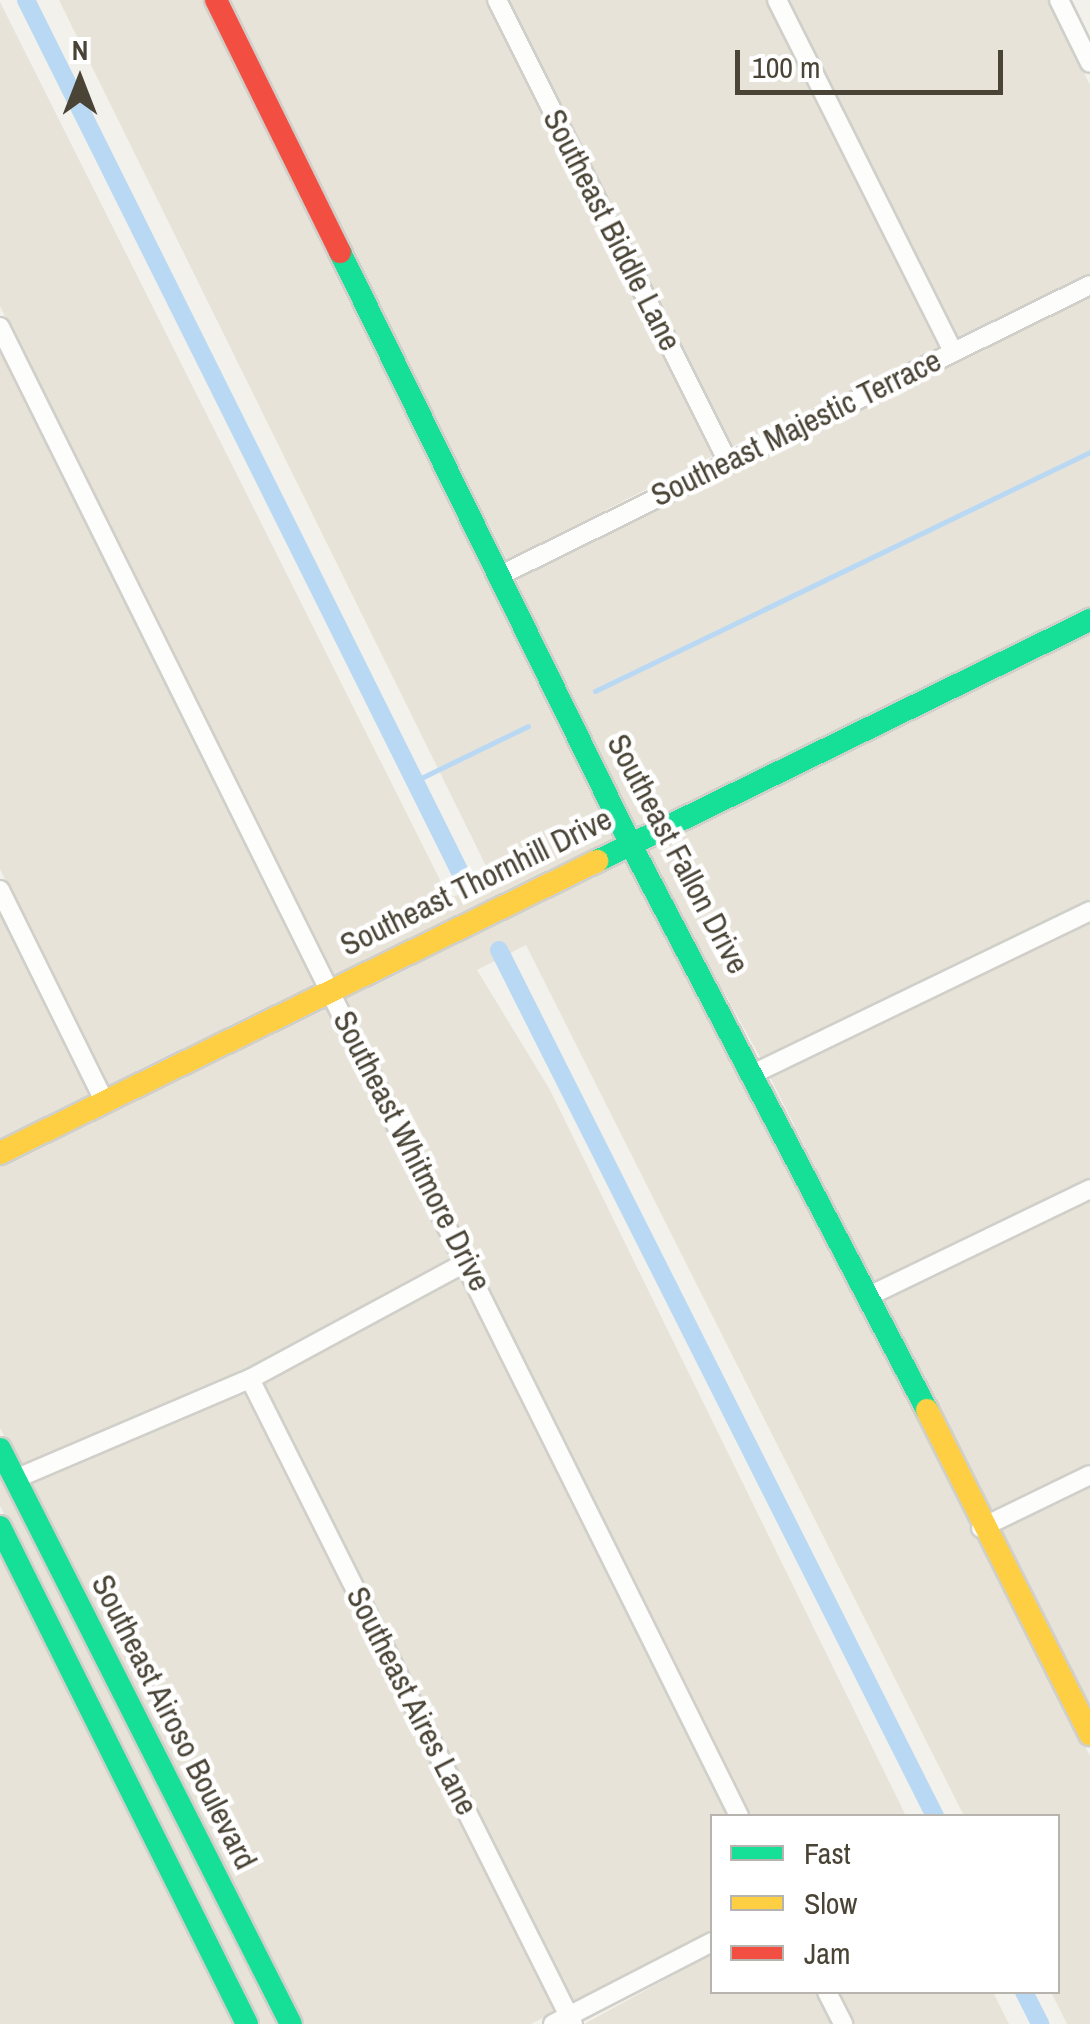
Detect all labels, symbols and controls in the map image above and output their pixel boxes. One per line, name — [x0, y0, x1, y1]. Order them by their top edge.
north arrow — [30, 30, 130, 130]
scale bar — [740, 30, 1008, 92]
text: N — [72, 31, 88, 69]
text: 100 m — [752, 47, 820, 87]
street label: Southeast Biddle Lane — [535, 103, 689, 357]
street label: Southeast Majestic Terrace — [645, 341, 947, 515]
street label: Southeast Fallon Drive — [599, 728, 757, 980]
street label: Southeast Thornhill Drive — [334, 800, 618, 964]
street label: Southeast Whitmore Drive — [325, 1005, 499, 1297]
street label: Southeast Airoso Boulevard — [83, 1568, 265, 1876]
street label: Southeast Aires Lane — [338, 1580, 486, 1822]
legend — [710, 1814, 1060, 1994]
text: Fast — [804, 1833, 851, 1873]
text: Slow — [804, 1883, 857, 1923]
text: Jam — [804, 1933, 850, 1973]

